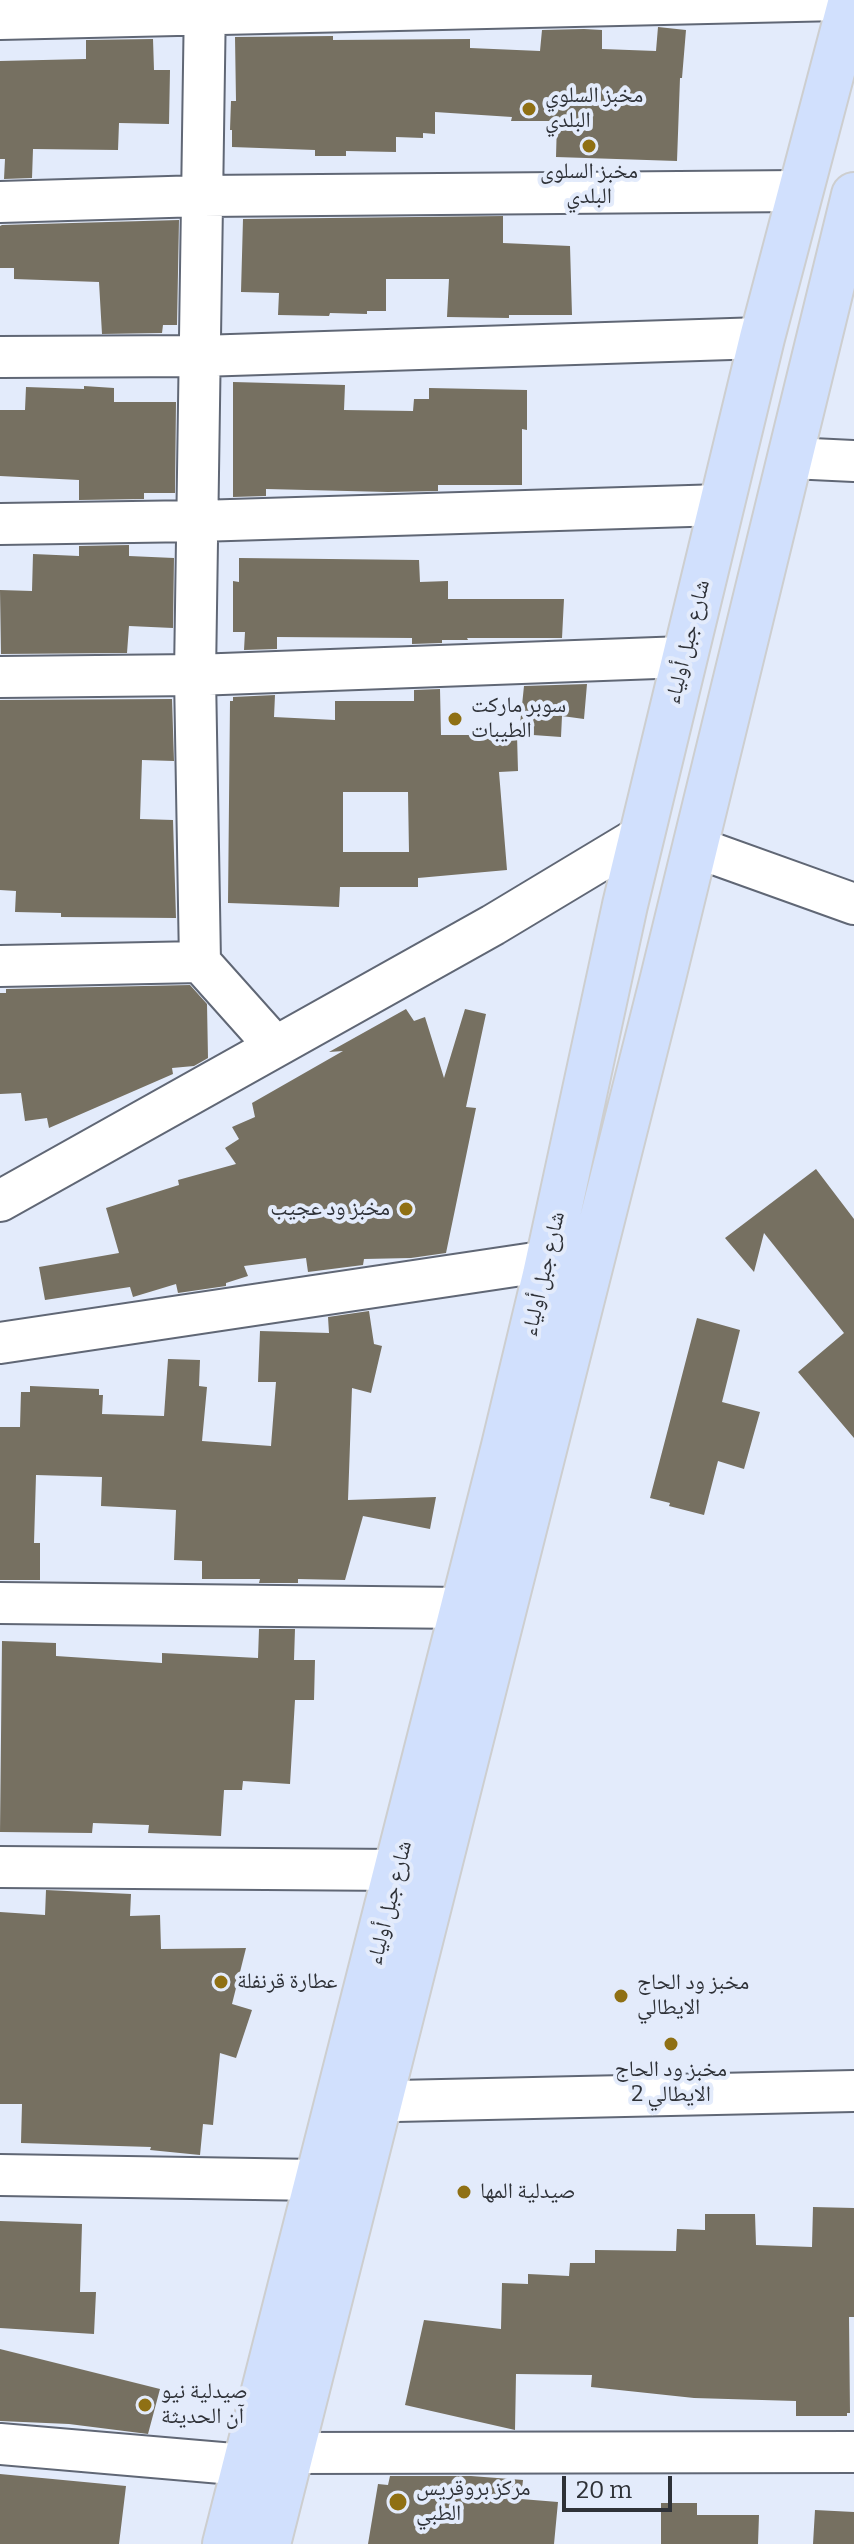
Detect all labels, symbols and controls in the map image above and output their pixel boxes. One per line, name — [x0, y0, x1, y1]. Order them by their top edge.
place label: مخبز السلوي البلدي — [545, 83, 643, 134]
marker: مخبز السلوي البلدي — [520, 100, 538, 118]
marker: مخبز السلوى البلدي — [580, 137, 598, 155]
place label: مخبز السلوى البلدي — [540, 159, 638, 210]
street label: شارع جبل أولياء — [660, 577, 716, 707]
place label: سوبر ماركت الطيبات — [471, 693, 566, 744]
marker: سوبر ماركت الطيبات — [446, 710, 464, 728]
place label: مخبز ود عجيب — [270, 1196, 390, 1222]
marker: مخبز ود عجيب — [397, 1200, 415, 1218]
street label: شارع جبل أولياء — [517, 1209, 571, 1339]
street label: شارع جبل أولياء — [362, 1838, 418, 1968]
place label: عطارة قرنفلة — [237, 1969, 337, 1995]
place label: مخبز ود الحاج الايطالي — [637, 1970, 749, 2022]
marker: عطارة قرنفلة — [212, 1973, 230, 1991]
marker: مخبز ود الحاج الايطالي — [612, 1987, 630, 2005]
marker: مخبز ود الحاج الايطالي 2 — [662, 2035, 680, 2053]
place label: مخبز ود الحاج الايطالي 2 — [615, 2057, 727, 2108]
place label: صيدلية المها — [480, 2179, 576, 2205]
marker: صيدلية المها — [455, 2183, 473, 2201]
place label: صيدلية نيو آن الحديثة — [161, 2379, 248, 2430]
marker: صيدلية نيو آن الحديثة — [136, 2396, 154, 2414]
scale bar — [566, 2460, 676, 2510]
place label: مركز بروقريس الطبي — [416, 2476, 531, 2528]
text: 20 m — [576, 2476, 632, 2504]
marker: مركز بروقريس الطبي — [387, 2491, 409, 2513]

